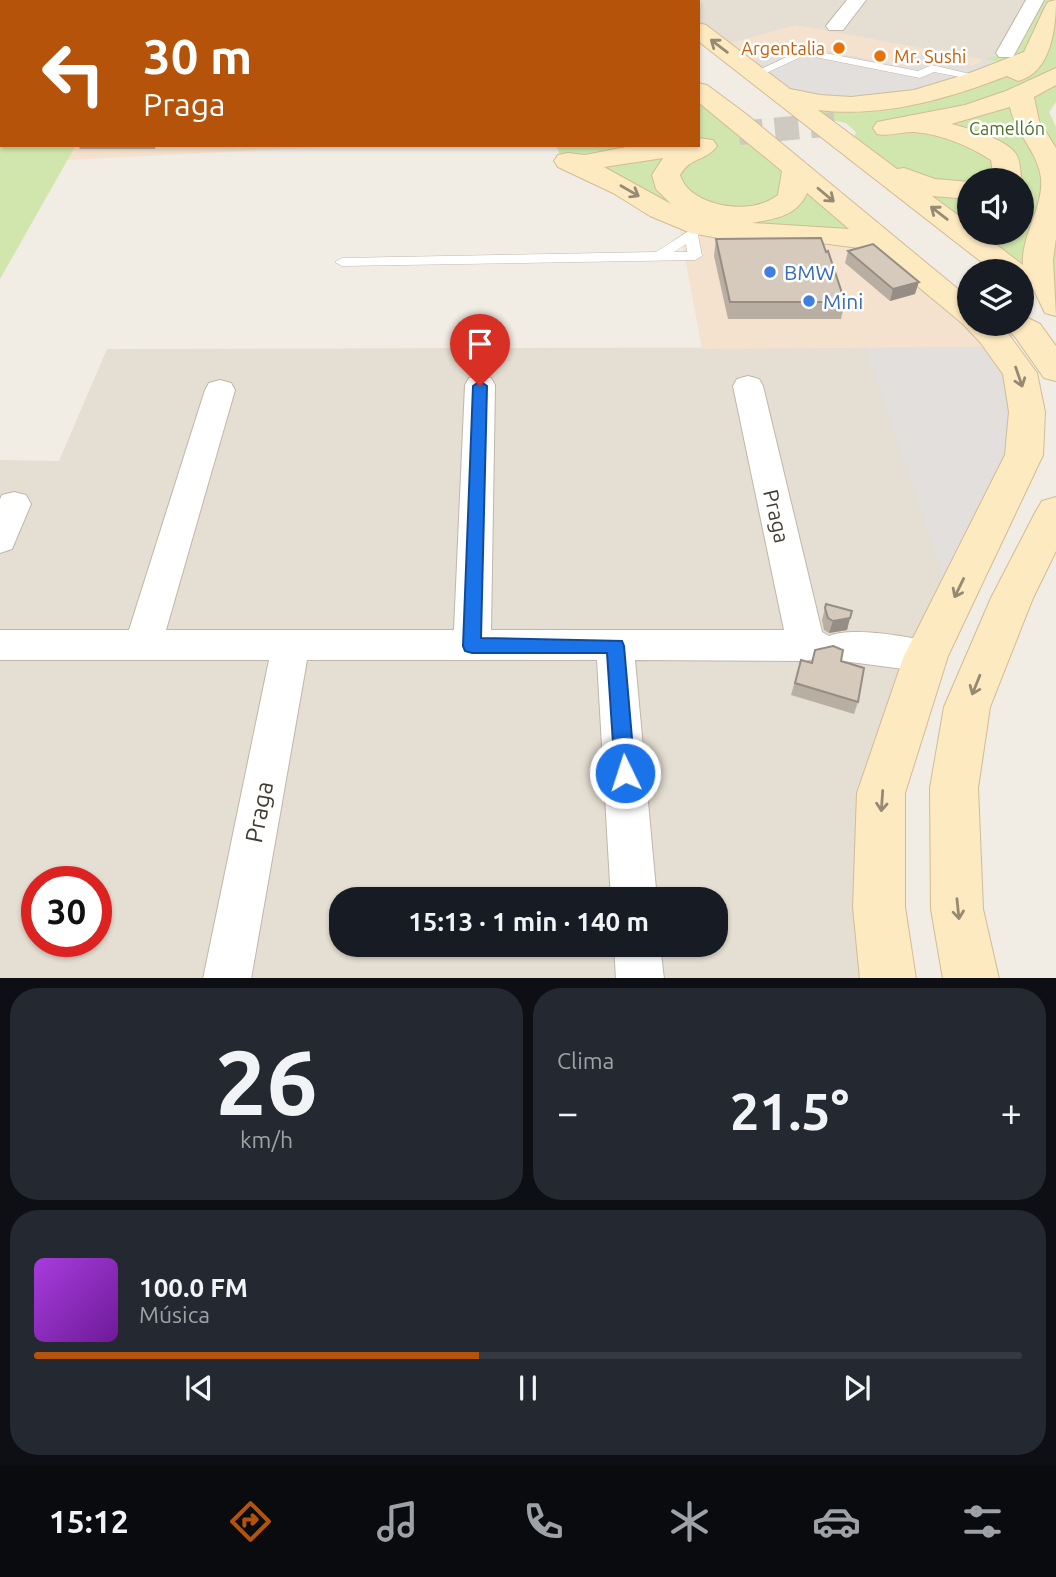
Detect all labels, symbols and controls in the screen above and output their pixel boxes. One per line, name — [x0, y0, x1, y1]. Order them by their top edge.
icon: left — [28, 28, 119, 119]
text: 30 m — [143, 28, 252, 83]
place label: Argentalia — [741, 38, 825, 58]
one-way arrow — [710, 39, 729, 54]
marker: Argentalia — [831, 40, 847, 56]
place label: Mr. Sushi — [894, 46, 966, 66]
marker: Mr. Sushi — [872, 48, 888, 64]
text: Praga — [143, 86, 226, 122]
park label: Camellón — [969, 118, 1045, 138]
map controls — [957, 168, 1034, 336]
button: sound — [957, 168, 1034, 245]
one-way arrow — [620, 184, 640, 198]
one-way arrow — [817, 187, 835, 203]
one-way arrow — [931, 206, 949, 221]
button: layers — [957, 259, 1034, 336]
place label: BMW — [784, 260, 835, 284]
marker: BMW — [762, 264, 778, 280]
place label: Mini — [823, 289, 863, 313]
marker: Mini — [801, 293, 817, 309]
pin — [450, 314, 510, 386]
icon: arrive — [461, 325, 499, 363]
one-way arrow — [1014, 366, 1026, 388]
street label: Praga — [759, 487, 795, 545]
one-way arrow — [951, 577, 965, 598]
one-way arrow — [969, 673, 982, 695]
position arrow — [588, 736, 662, 810]
street label: Praga — [240, 779, 278, 845]
one-way arrow — [875, 789, 888, 812]
speed limit sign: 30 — [21, 866, 112, 957]
one-way arrow — [952, 897, 965, 920]
text: 15:13 · 1 min · 140 m — [408, 907, 649, 936]
text: 26 — [215, 1030, 318, 1132]
text: Clima — [557, 1048, 614, 1073]
text: 21.5° — [730, 1082, 849, 1140]
text: − — [557, 1091, 578, 1133]
text: + — [1001, 1091, 1022, 1133]
text: km/h — [240, 1127, 293, 1152]
text: 100.0 FM — [139, 1273, 248, 1302]
text: Música — [139, 1302, 210, 1327]
icon: previous — [180, 1369, 218, 1407]
icon: pause — [509, 1369, 547, 1407]
icon: next — [838, 1369, 876, 1407]
icon: directions — [226, 1497, 275, 1546]
icon: music — [373, 1497, 422, 1546]
icon: phone — [519, 1497, 568, 1546]
icon: climate — [665, 1497, 714, 1546]
icon: car — [812, 1497, 861, 1546]
icon: filters — [958, 1497, 1007, 1546]
text: 15:12 — [49, 1503, 129, 1539]

